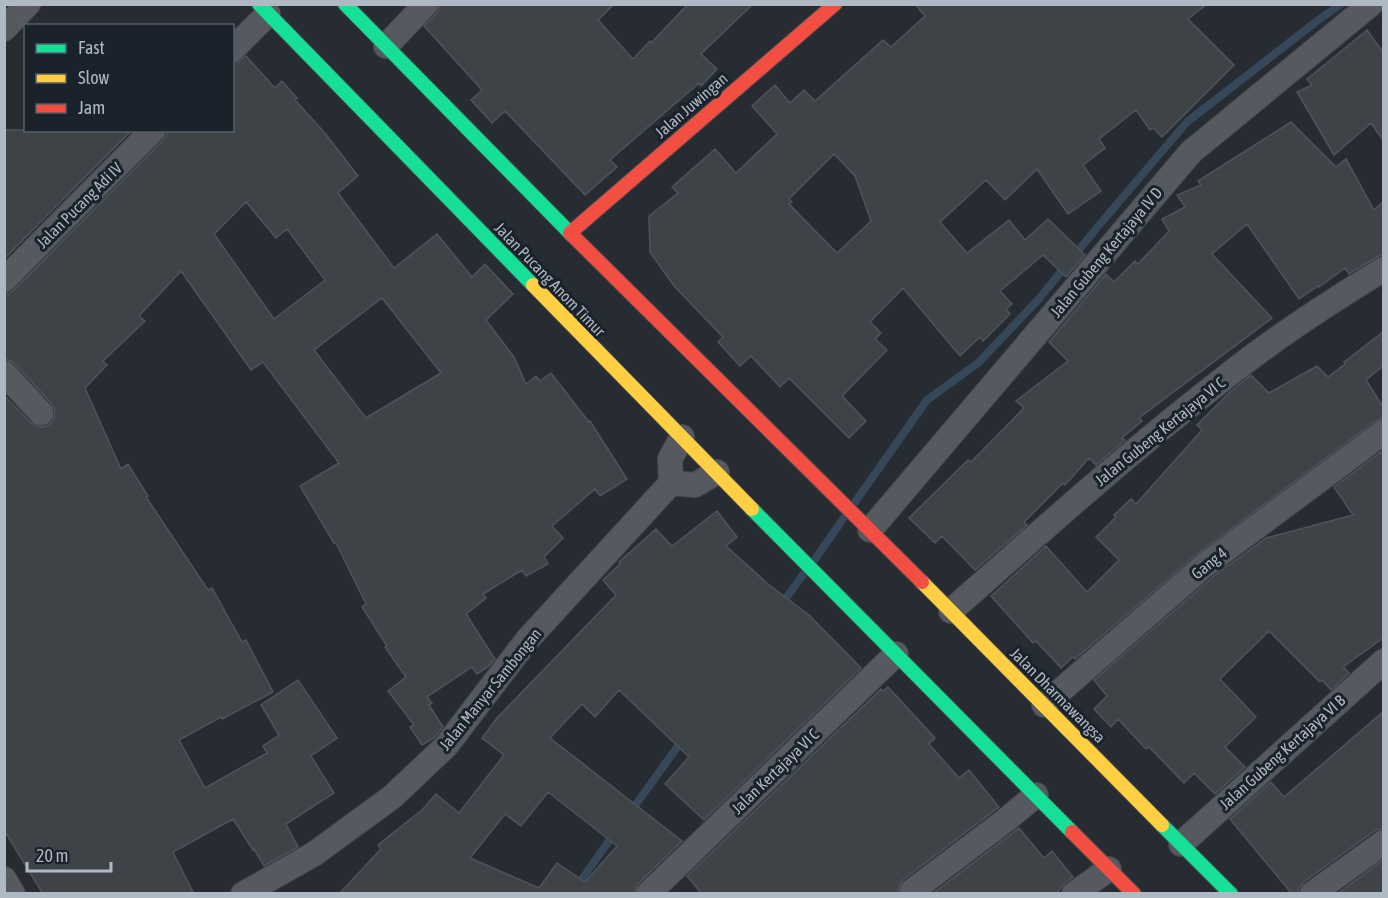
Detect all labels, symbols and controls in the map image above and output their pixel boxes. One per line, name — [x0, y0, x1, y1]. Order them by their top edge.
legend — [24, 24, 234, 132]
text: Fast — [78, 37, 105, 58]
text: Slow — [78, 67, 109, 88]
street label: Jalan Juwingan — [651, 69, 731, 142]
text: Jam — [78, 97, 105, 118]
street label: Jalan Pucang Adi IV — [33, 159, 126, 252]
street label: Jalan Gubeng Kertajaya IV D — [1046, 183, 1166, 321]
street label: Jalan Pucang Anom Timur — [490, 218, 609, 341]
street label: Jalan Gubeng Kertajaya VI C — [1091, 373, 1229, 490]
street label: Gang 4 — [1188, 543, 1231, 583]
street label: Jalan Manyar Sambongan — [435, 625, 545, 754]
street label: Jalan Dharmawangsa — [1006, 644, 1109, 747]
street label: Jalan Gubeng Kertajaya VI B — [1216, 691, 1349, 814]
street label: Jalan Kertajaya VI C — [728, 725, 823, 818]
scale bar — [27, 835, 111, 873]
text: 20 m — [36, 845, 68, 866]

